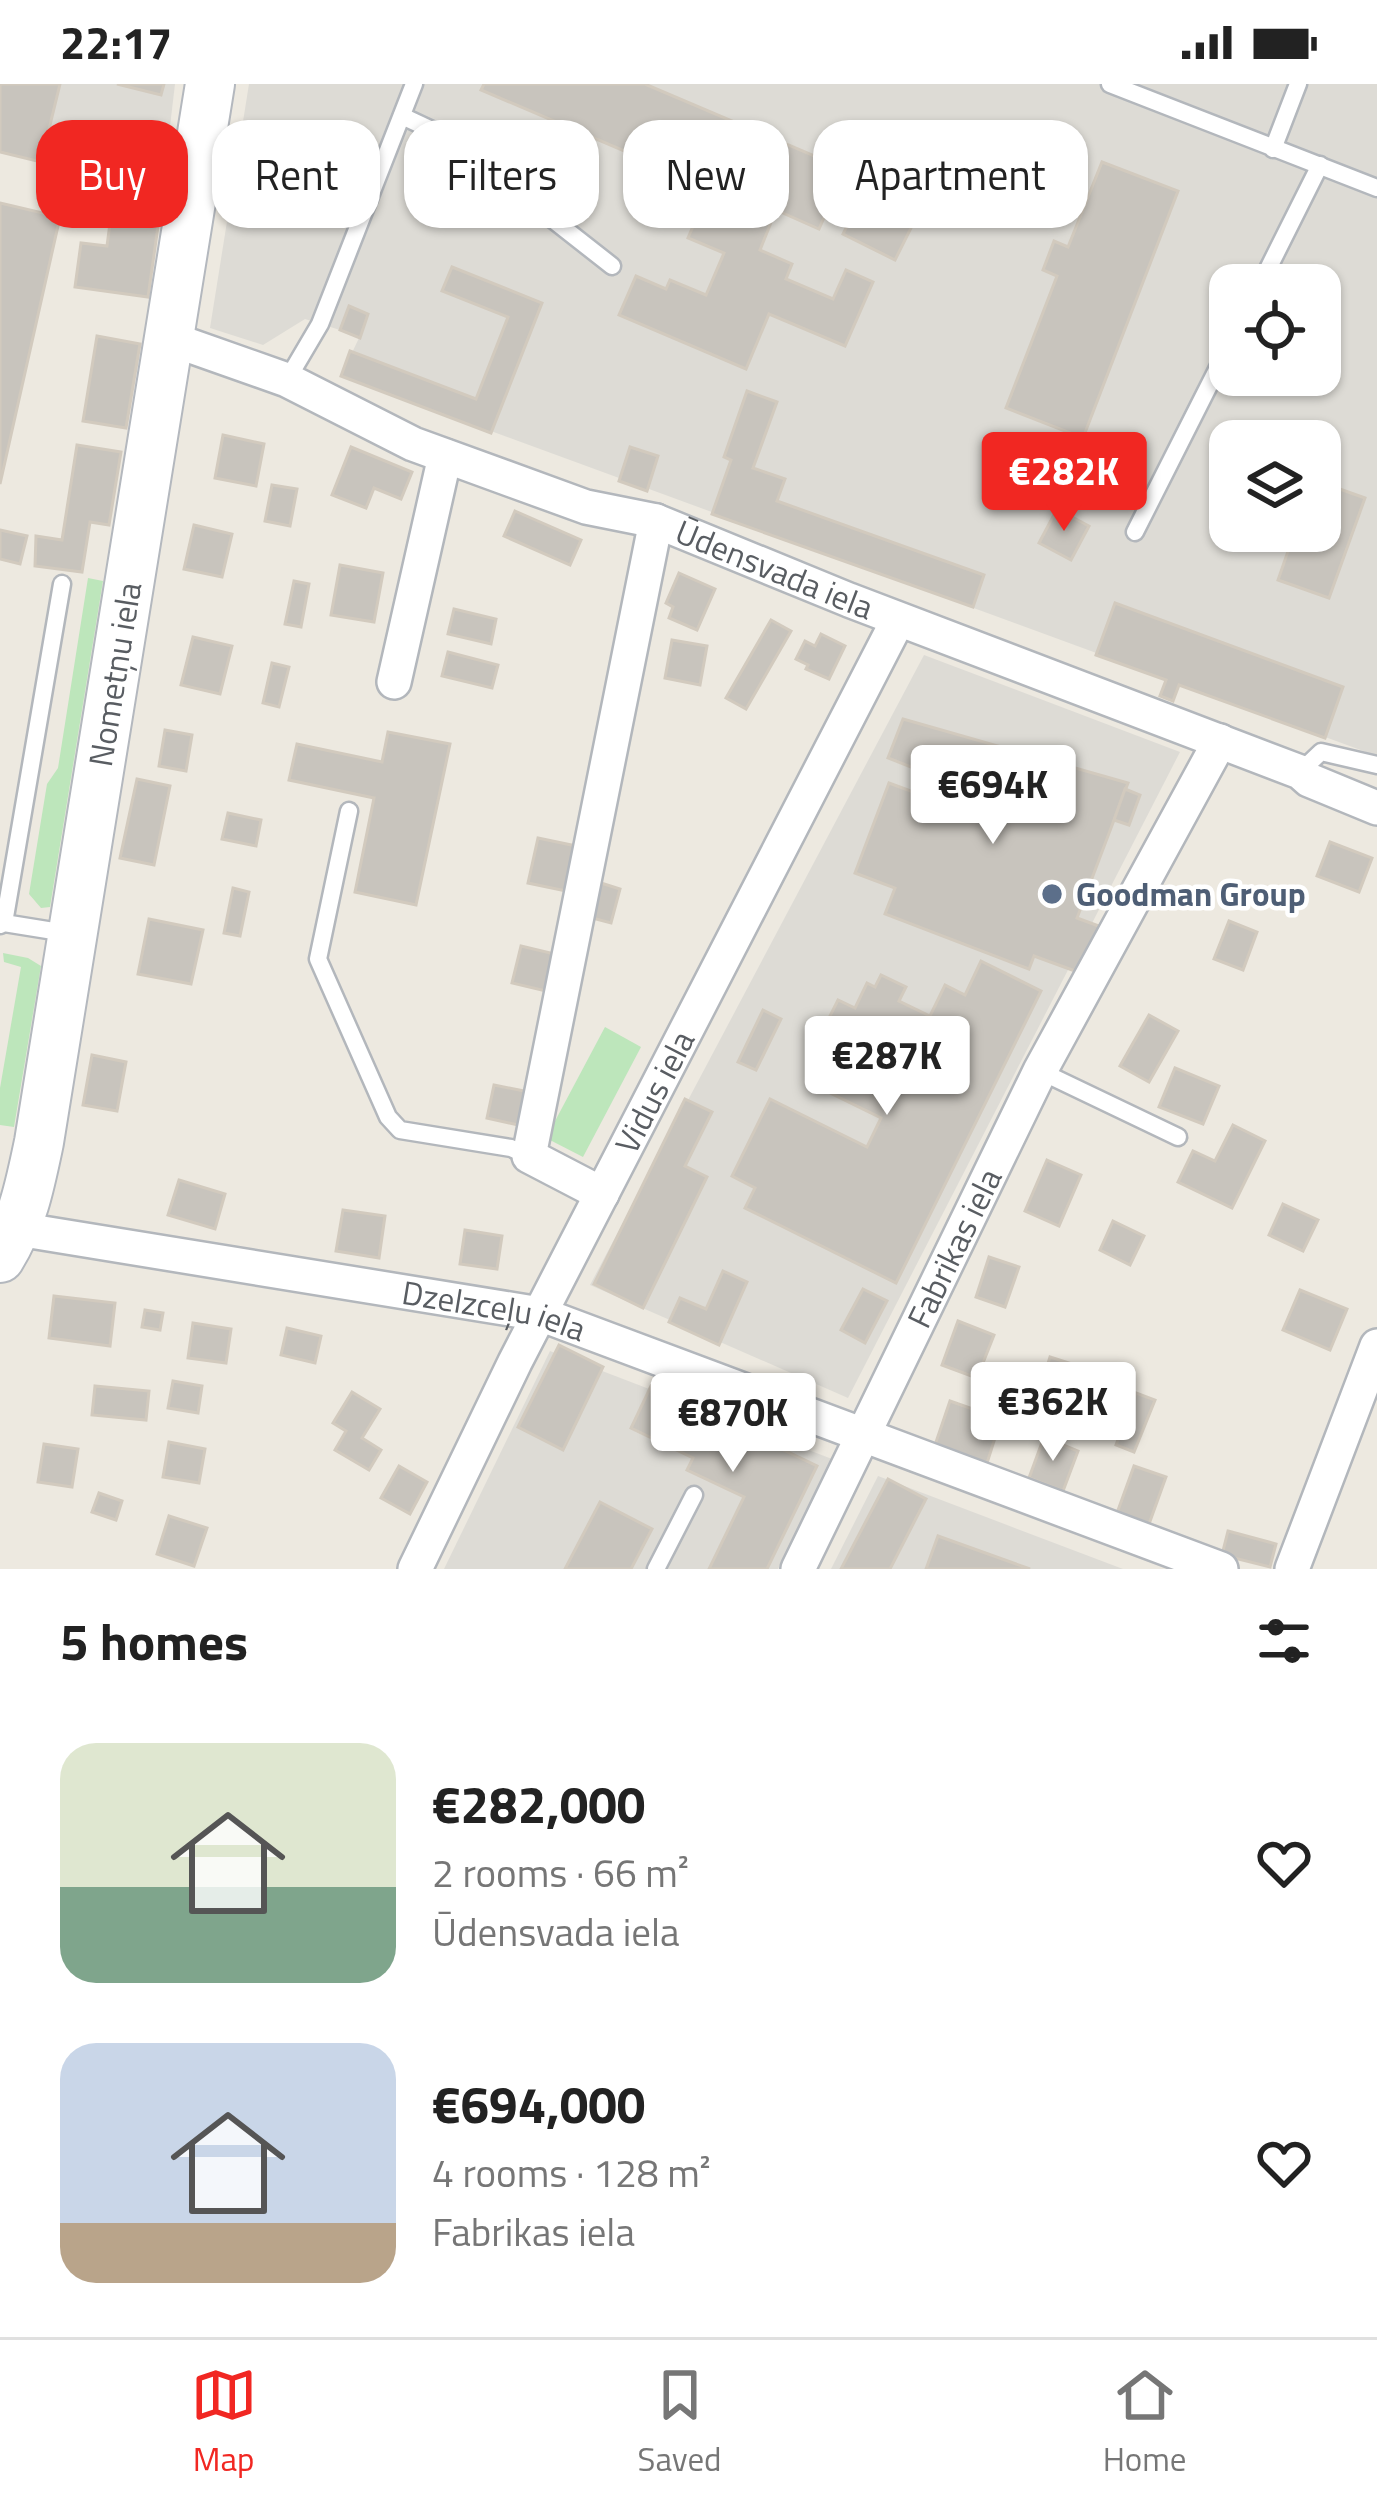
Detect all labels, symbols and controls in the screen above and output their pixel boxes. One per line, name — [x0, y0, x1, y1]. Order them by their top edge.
text: 22:17 — [60, 8, 172, 76]
chip: Buy — [36, 120, 188, 228]
chip: Rent — [212, 120, 380, 228]
chip: Filters — [404, 120, 599, 228]
chip: New — [623, 120, 789, 228]
chip: Apartment — [813, 120, 1088, 228]
map controls — [1209, 264, 1341, 552]
button: locate — [1209, 264, 1341, 396]
button: layers — [1209, 420, 1341, 552]
pin: €282K — [980, 432, 1148, 534]
text: €282K — [1009, 441, 1119, 500]
street label: Ūdensvada iela — [668, 507, 881, 632]
street label: Nometņu iela — [75, 578, 154, 770]
pin: €694K — [909, 745, 1077, 847]
text: €694K — [938, 754, 1048, 813]
place label: Goodman Group — [1076, 869, 1306, 919]
marker: Goodman Group — [1039, 881, 1065, 907]
pin: €287K — [803, 1016, 971, 1118]
street label: Vidus iela — [602, 1022, 707, 1162]
text: €287K — [832, 1025, 942, 1084]
street label: Fabrikas iela — [894, 1160, 1014, 1336]
street label: Dzelzceļu iela — [399, 1267, 593, 1354]
pin: €362K — [969, 1362, 1137, 1464]
text: €362K — [998, 1371, 1108, 1430]
pin: €870K — [649, 1373, 817, 1475]
text: €870K — [678, 1382, 788, 1441]
text: 5 homes — [60, 1602, 248, 1680]
icon: filters — [1251, 1608, 1317, 1674]
text: €282,000 — [432, 1765, 645, 1843]
icon: home — [156, 1791, 300, 1935]
icon: heart — [1251, 1830, 1317, 1896]
text: 2 rooms · 66 m² — [432, 1843, 689, 1902]
text: Ūdensvada iela — [432, 1902, 680, 1961]
text: €694,000 — [432, 2065, 645, 2143]
icon: home — [156, 2091, 300, 2235]
icon: heart — [1251, 2130, 1317, 2196]
text: 4 rooms · 128 m² — [432, 2143, 711, 2202]
text: Fabrikas iela — [432, 2202, 635, 2261]
tab: Map — [191, 2362, 257, 2484]
tab: Saved — [638, 2362, 722, 2484]
tab: Home — [1103, 2362, 1186, 2484]

